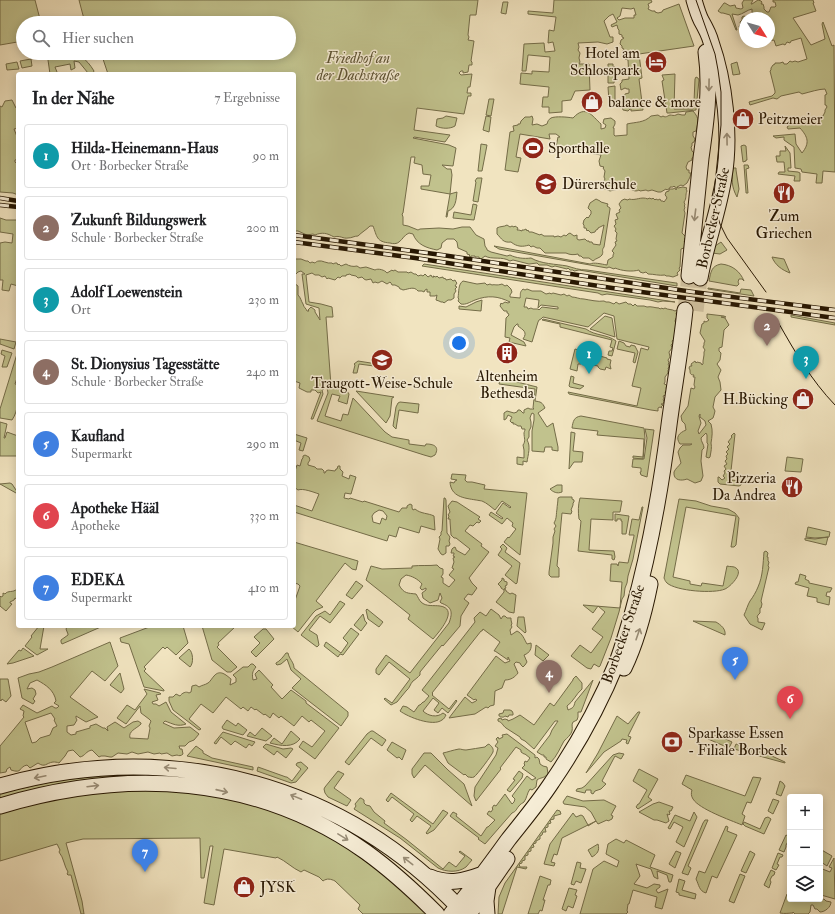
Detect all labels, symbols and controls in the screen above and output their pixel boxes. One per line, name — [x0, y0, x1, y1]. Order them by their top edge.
north arrow — [739, 12, 775, 48]
search box — [16, 16, 296, 60]
icon: search — [30, 27, 52, 49]
text: Hier suchen — [62, 29, 134, 48]
place label: Hotel am Schlosspark — [570, 44, 640, 81]
park label: Friedhof an der Dachstraße — [316, 49, 400, 85]
hotel icon: Hotel am Schlosspark — [643, 49, 669, 75]
one-way arrow — [705, 78, 713, 91]
text: In der Nähe — [32, 88, 114, 109]
shop icon: balance & more — [579, 89, 605, 115]
text: 7 Ergebnisse — [214, 90, 280, 106]
place label: balance & more — [608, 93, 701, 112]
shop icon: Peitzmeier — [730, 106, 756, 132]
place label: Peitzmeier — [758, 110, 823, 129]
one-way arrow — [723, 133, 730, 146]
sports icon: Sporthalle — [520, 135, 546, 161]
text: Hilda-Heinemann-Haus — [71, 139, 218, 158]
place label: Sporthalle — [548, 139, 610, 159]
text: 1 — [44, 148, 48, 164]
text: 90 m — [253, 148, 279, 164]
text: Ort · Borbecker Straße — [71, 158, 188, 174]
street label: Borbecker Straße — [693, 165, 734, 271]
school or university icon: Dürerschule — [533, 171, 559, 197]
place label: Dürerschule — [562, 175, 636, 194]
restaurant icon: Zum Griechen — [771, 180, 797, 206]
place label: Zum Griechen — [756, 207, 812, 243]
one-way arrow — [691, 208, 699, 221]
text: Zukunft Bildungswerk — [71, 211, 207, 230]
text: 2 — [43, 220, 49, 236]
text: 200 m — [246, 220, 279, 236]
text: Schule · Borbecker Straße — [71, 230, 203, 246]
text: Adolf Loewenstein — [71, 283, 183, 302]
text: 3 — [44, 292, 49, 308]
text: 230 m — [248, 292, 279, 308]
text: Ort — [71, 302, 91, 318]
pin: 2 — [754, 313, 780, 346]
your location — [449, 333, 469, 353]
building icon: Altenheim Bethesda — [494, 340, 520, 366]
pin: 1 — [576, 341, 602, 374]
pin: 3 — [793, 346, 819, 379]
school or university icon: Traugott-Weise-Schule — [369, 347, 395, 373]
text: St. Dionysius Tagesstätte — [71, 355, 220, 374]
text: 4 — [42, 364, 50, 380]
text: 240 m — [246, 364, 279, 380]
place label: Altenheim Bethesda — [475, 367, 538, 403]
text: Schule · Borbecker Straße — [71, 374, 203, 390]
place label: Traugott-Weise-Schule — [311, 374, 453, 393]
shop icon: H.Bücking — [790, 386, 816, 412]
place label: H.Bücking — [723, 390, 789, 409]
text: Kaufland — [71, 427, 124, 446]
text: 5 — [43, 436, 49, 452]
text: 290 m — [246, 436, 279, 452]
text: Supermarkt — [71, 446, 132, 462]
place label: Pizzeria Da Andrea — [712, 469, 777, 505]
restaurant icon: Pizzeria Da Andrea — [779, 474, 805, 500]
text: Apotheke Hääl — [71, 499, 159, 518]
text: 6 — [43, 508, 49, 524]
text: 330 m — [250, 508, 279, 524]
text: Apotheke — [71, 518, 120, 534]
text: EDEKA — [71, 571, 125, 590]
text: 7 — [43, 580, 49, 596]
text: 410 m — [248, 580, 279, 596]
street label: Borbecker Straße — [598, 582, 649, 686]
text: Supermarkt — [71, 590, 132, 606]
one-way arrow — [635, 628, 642, 641]
pin: 5 — [722, 647, 748, 680]
pin: 4 — [536, 660, 562, 693]
pin: 6 — [777, 686, 803, 719]
place label: Sparkasse Essen - Filiale Borbeck — [688, 724, 788, 760]
bank icon: Sparkasse Essen - Filiale Borbeck — [659, 729, 685, 755]
one-way arrow — [164, 765, 177, 772]
one-way arrow — [34, 773, 47, 781]
one-way arrow — [86, 782, 99, 790]
one-way arrow — [215, 787, 228, 795]
one-way arrow — [290, 793, 302, 801]
map controls — [787, 794, 823, 902]
button: + — [787, 794, 823, 830]
button: − — [787, 830, 823, 866]
one-way arrow — [337, 834, 349, 842]
pin: 7 — [132, 839, 158, 872]
one-way arrow — [403, 857, 414, 866]
button: layers — [787, 866, 823, 902]
shop icon: JYSK — [231, 874, 257, 900]
place label: JYSK — [259, 878, 296, 898]

